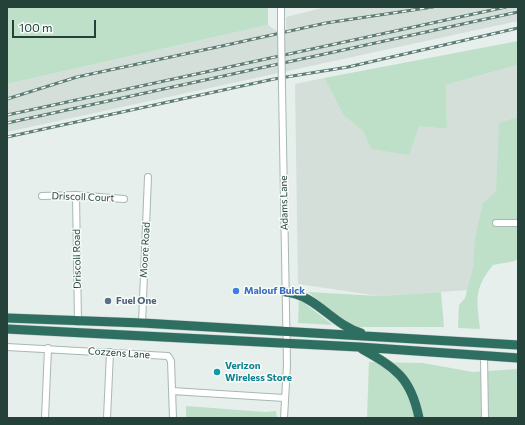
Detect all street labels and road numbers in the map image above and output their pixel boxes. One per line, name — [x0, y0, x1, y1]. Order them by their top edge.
street label: Adams Lane — [278, 175, 290, 231]
street label: Driscoll Court — [51, 190, 115, 204]
street label: Moore Road — [138, 222, 152, 278]
street label: Driscoll Road — [70, 229, 84, 289]
street label: Cozzens Lane — [88, 345, 150, 361]

